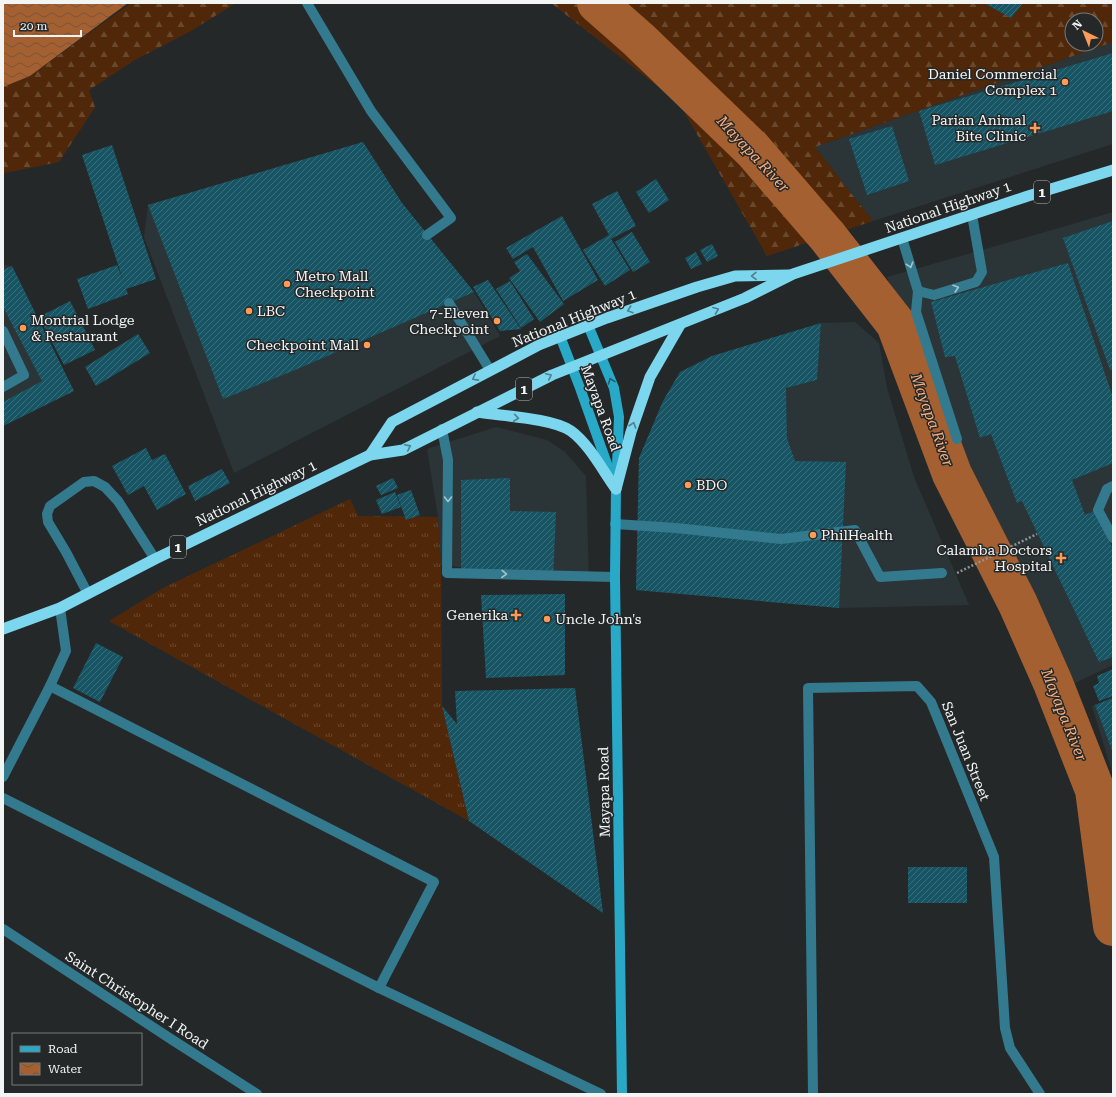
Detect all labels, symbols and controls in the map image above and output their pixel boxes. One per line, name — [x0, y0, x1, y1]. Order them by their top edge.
scale bar — [14, 12, 81, 38]
north arrow — [1064, 12, 1104, 52]
text: N — [1070, 17, 1085, 33]
text: 20 m — [20, 19, 47, 33]
place label: Daniel Commercial Complex 1 — [928, 66, 1058, 98]
marker: Daniel Commercial Complex 1 — [1060, 77, 1070, 87]
water label: Mayapa River — [712, 111, 793, 196]
place label: Parian Animal Bite Clinic — [931, 112, 1027, 144]
marker: Parian Animal Bite Clinic — [1029, 122, 1041, 134]
street label: National Highway 1 — [883, 178, 1013, 236]
road number: 1 — [1034, 181, 1050, 203]
one-way arrow — [905, 261, 914, 268]
place label: Metro Mall Checkpoint — [295, 268, 375, 300]
one-way arrow — [751, 271, 757, 280]
marker: Metro Mall Checkpoint — [282, 279, 292, 289]
one-way arrow — [952, 284, 959, 293]
street label: National Highway 1 — [510, 286, 639, 350]
place label: LBC — [257, 303, 285, 319]
place label: 7-Eleven Checkpoint — [409, 305, 489, 337]
one-way arrow — [626, 305, 633, 314]
marker: LBC — [244, 306, 254, 316]
one-way arrow — [712, 307, 720, 315]
place label: Montrial Lodge & Restaurant — [31, 312, 135, 344]
marker: 7-Eleven Checkpoint — [492, 316, 502, 326]
marker: Montrial Lodge & Restaurant — [18, 323, 28, 333]
place label: Checkpoint Mall — [246, 337, 360, 353]
marker: Checkpoint Mall — [362, 340, 372, 350]
street label: Mayapa Road — [578, 363, 624, 453]
water label: Mayapa River — [906, 370, 957, 470]
one-way arrow — [546, 373, 553, 381]
one-way arrow — [472, 374, 479, 381]
road number: 1 — [516, 378, 532, 400]
one-way arrow — [608, 378, 616, 385]
one-way arrow — [513, 413, 519, 422]
one-way arrow — [628, 421, 637, 428]
one-way arrow — [404, 444, 411, 452]
street label: National Highway 1 — [193, 457, 319, 529]
place label: BDO — [696, 477, 727, 493]
marker: BDO — [683, 480, 693, 490]
one-way arrow — [444, 496, 452, 502]
place label: PhilHealth — [821, 527, 893, 543]
marker: PhilHealth — [808, 530, 818, 540]
road number: 1 — [170, 536, 186, 558]
place label: Calamba Doctors Hospital — [936, 542, 1053, 574]
marker: Calamba Doctors Hospital — [1055, 552, 1067, 564]
one-way arrow — [501, 570, 507, 579]
place label: Generika — [446, 607, 508, 623]
marker: Generika — [511, 610, 521, 620]
place label: Uncle John's — [555, 611, 642, 627]
marker: Uncle John's — [542, 614, 552, 624]
water label: Mayapa River — [1037, 665, 1091, 764]
street label: San Juan Street — [939, 699, 993, 803]
street label: Mayapa Road — [595, 747, 613, 837]
street label: Saint Christopher I Road — [63, 948, 211, 1052]
legend — [12, 1033, 142, 1085]
text: Water — [48, 1062, 82, 1076]

